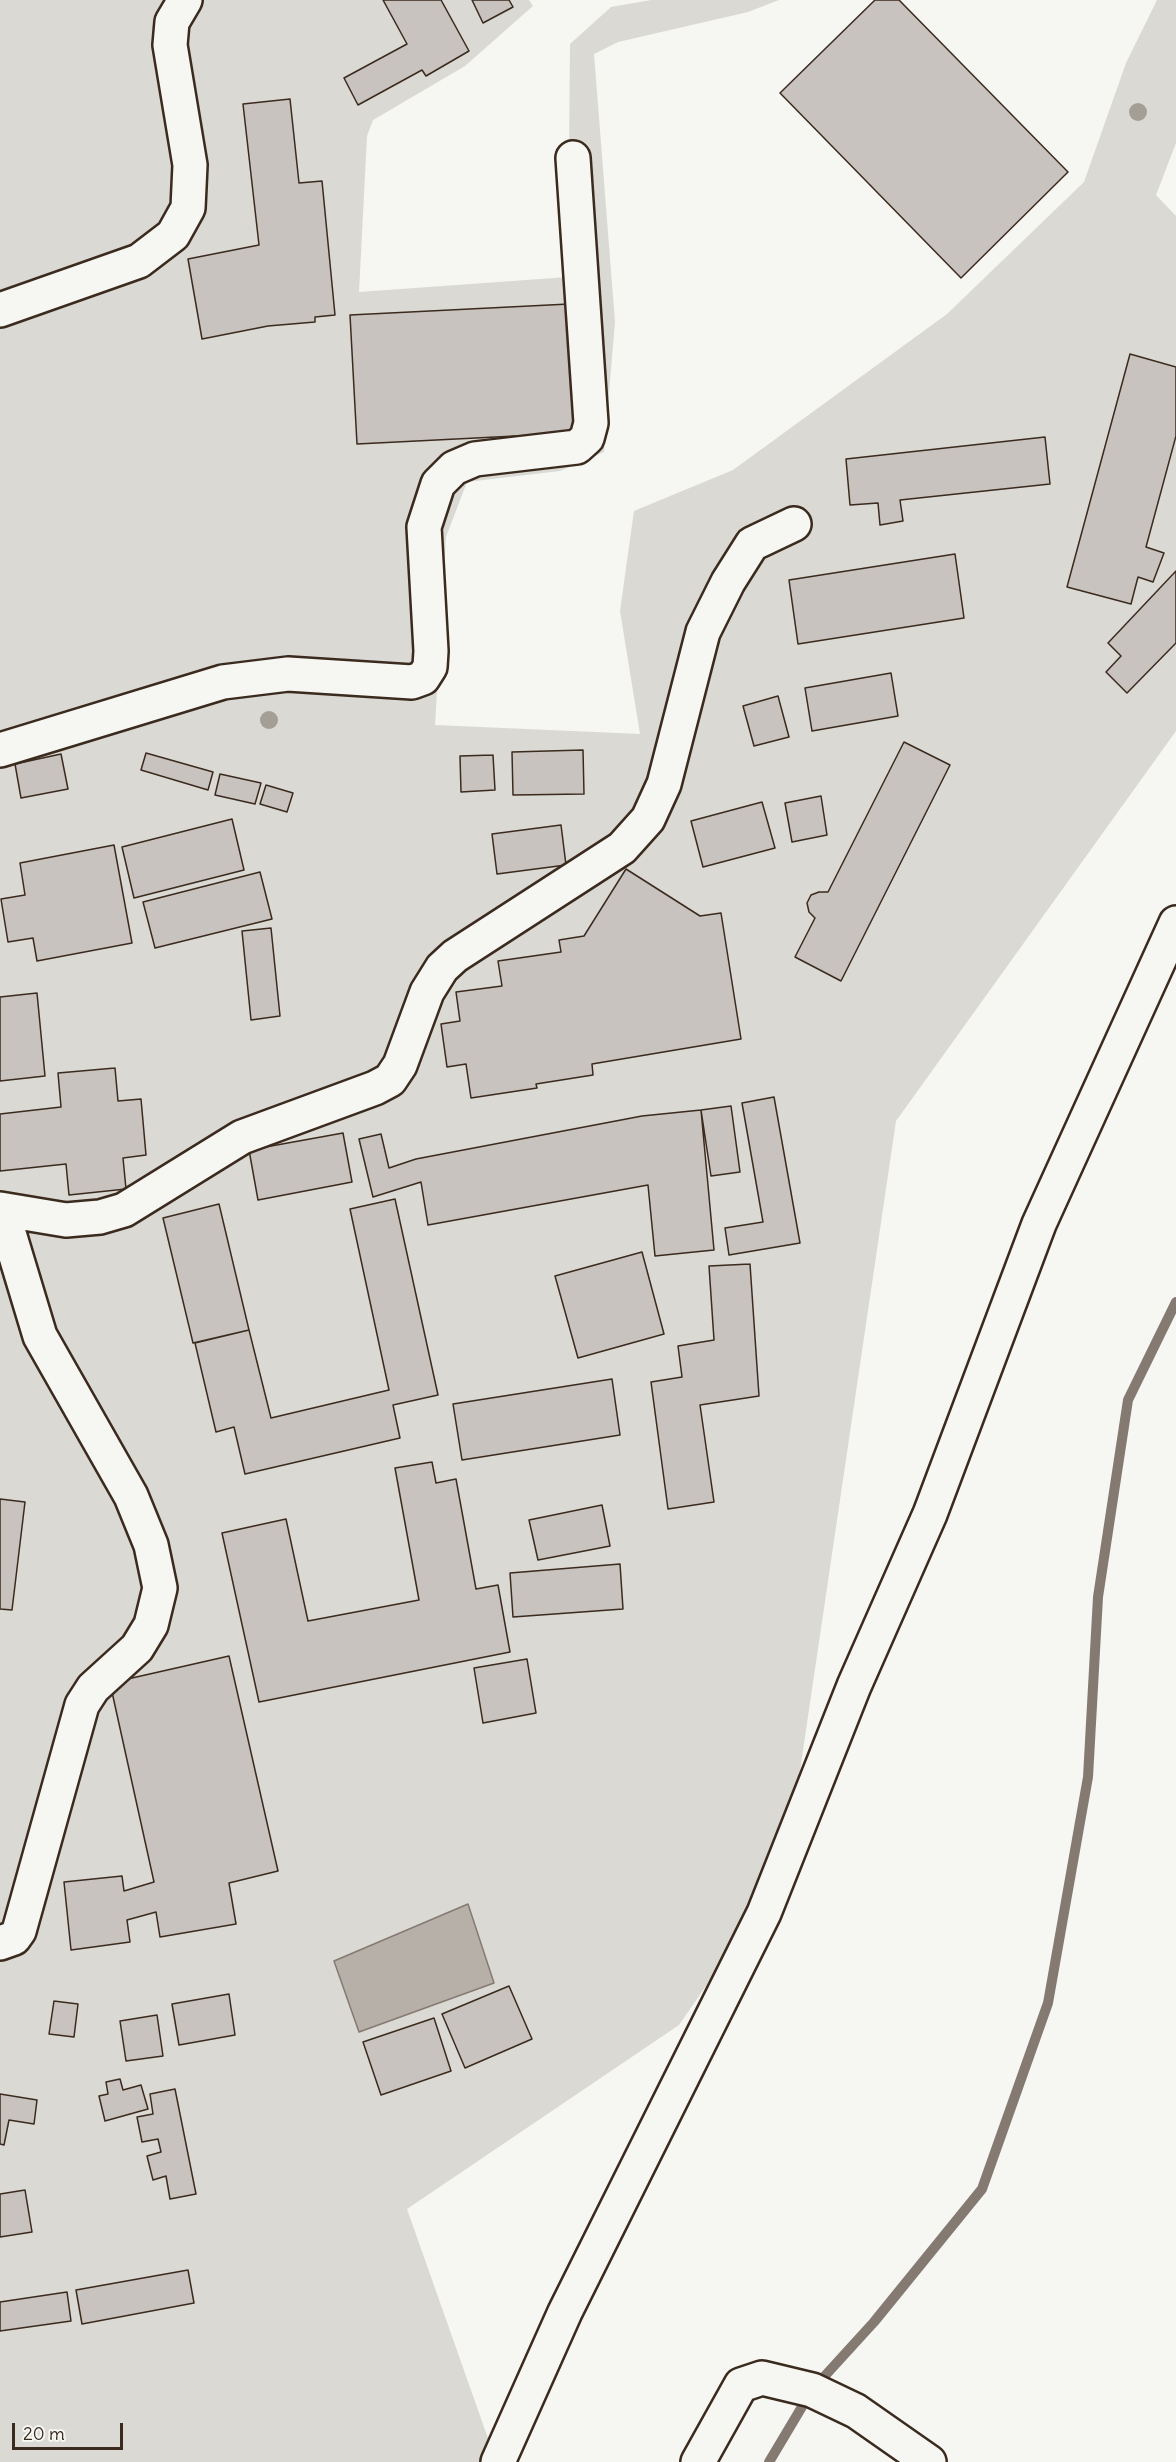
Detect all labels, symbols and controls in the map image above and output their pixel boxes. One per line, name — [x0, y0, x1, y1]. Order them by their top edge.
scale bar — [15, 2411, 126, 2449]
text: 20 m — [23, 2422, 65, 2445]

